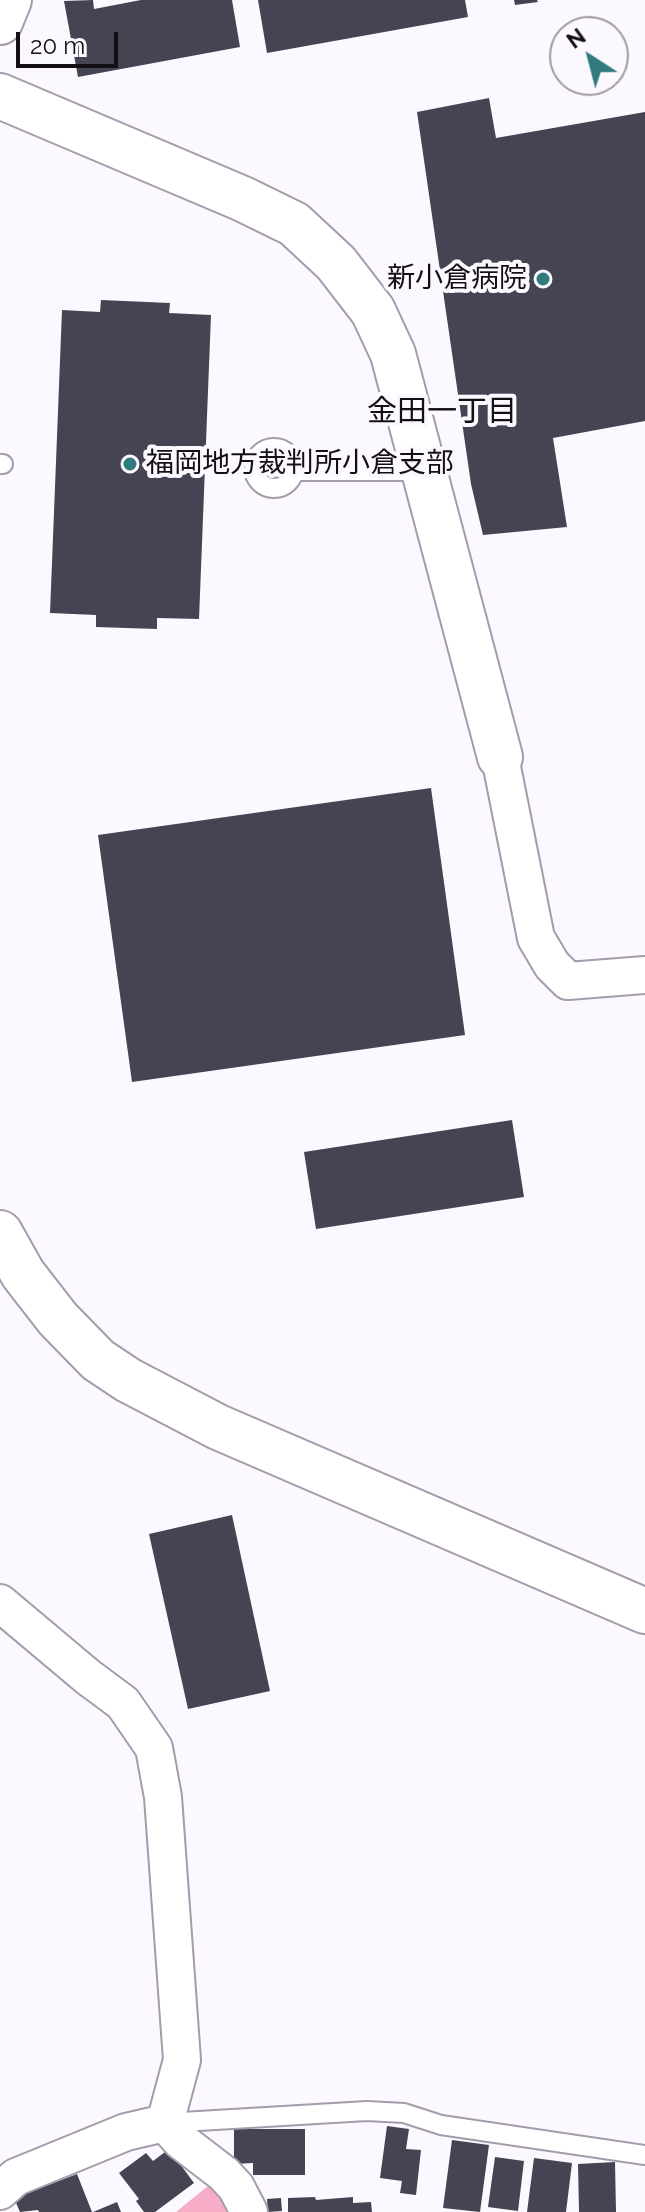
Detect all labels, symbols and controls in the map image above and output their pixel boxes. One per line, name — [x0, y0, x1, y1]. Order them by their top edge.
scale bar — [20, 16, 122, 66]
north arrow — [549, 16, 629, 96]
text: N — [562, 23, 590, 54]
text: 20 m — [30, 31, 85, 60]
place label: 新小倉病院 — [387, 262, 527, 296]
marker: 新小倉病院 — [534, 270, 552, 288]
district label: 金田一丁目 — [367, 394, 517, 430]
place label: 福岡地方裁判所小倉支部 — [146, 447, 454, 481]
marker: 福岡地方裁判所小倉支部 — [121, 455, 139, 473]

